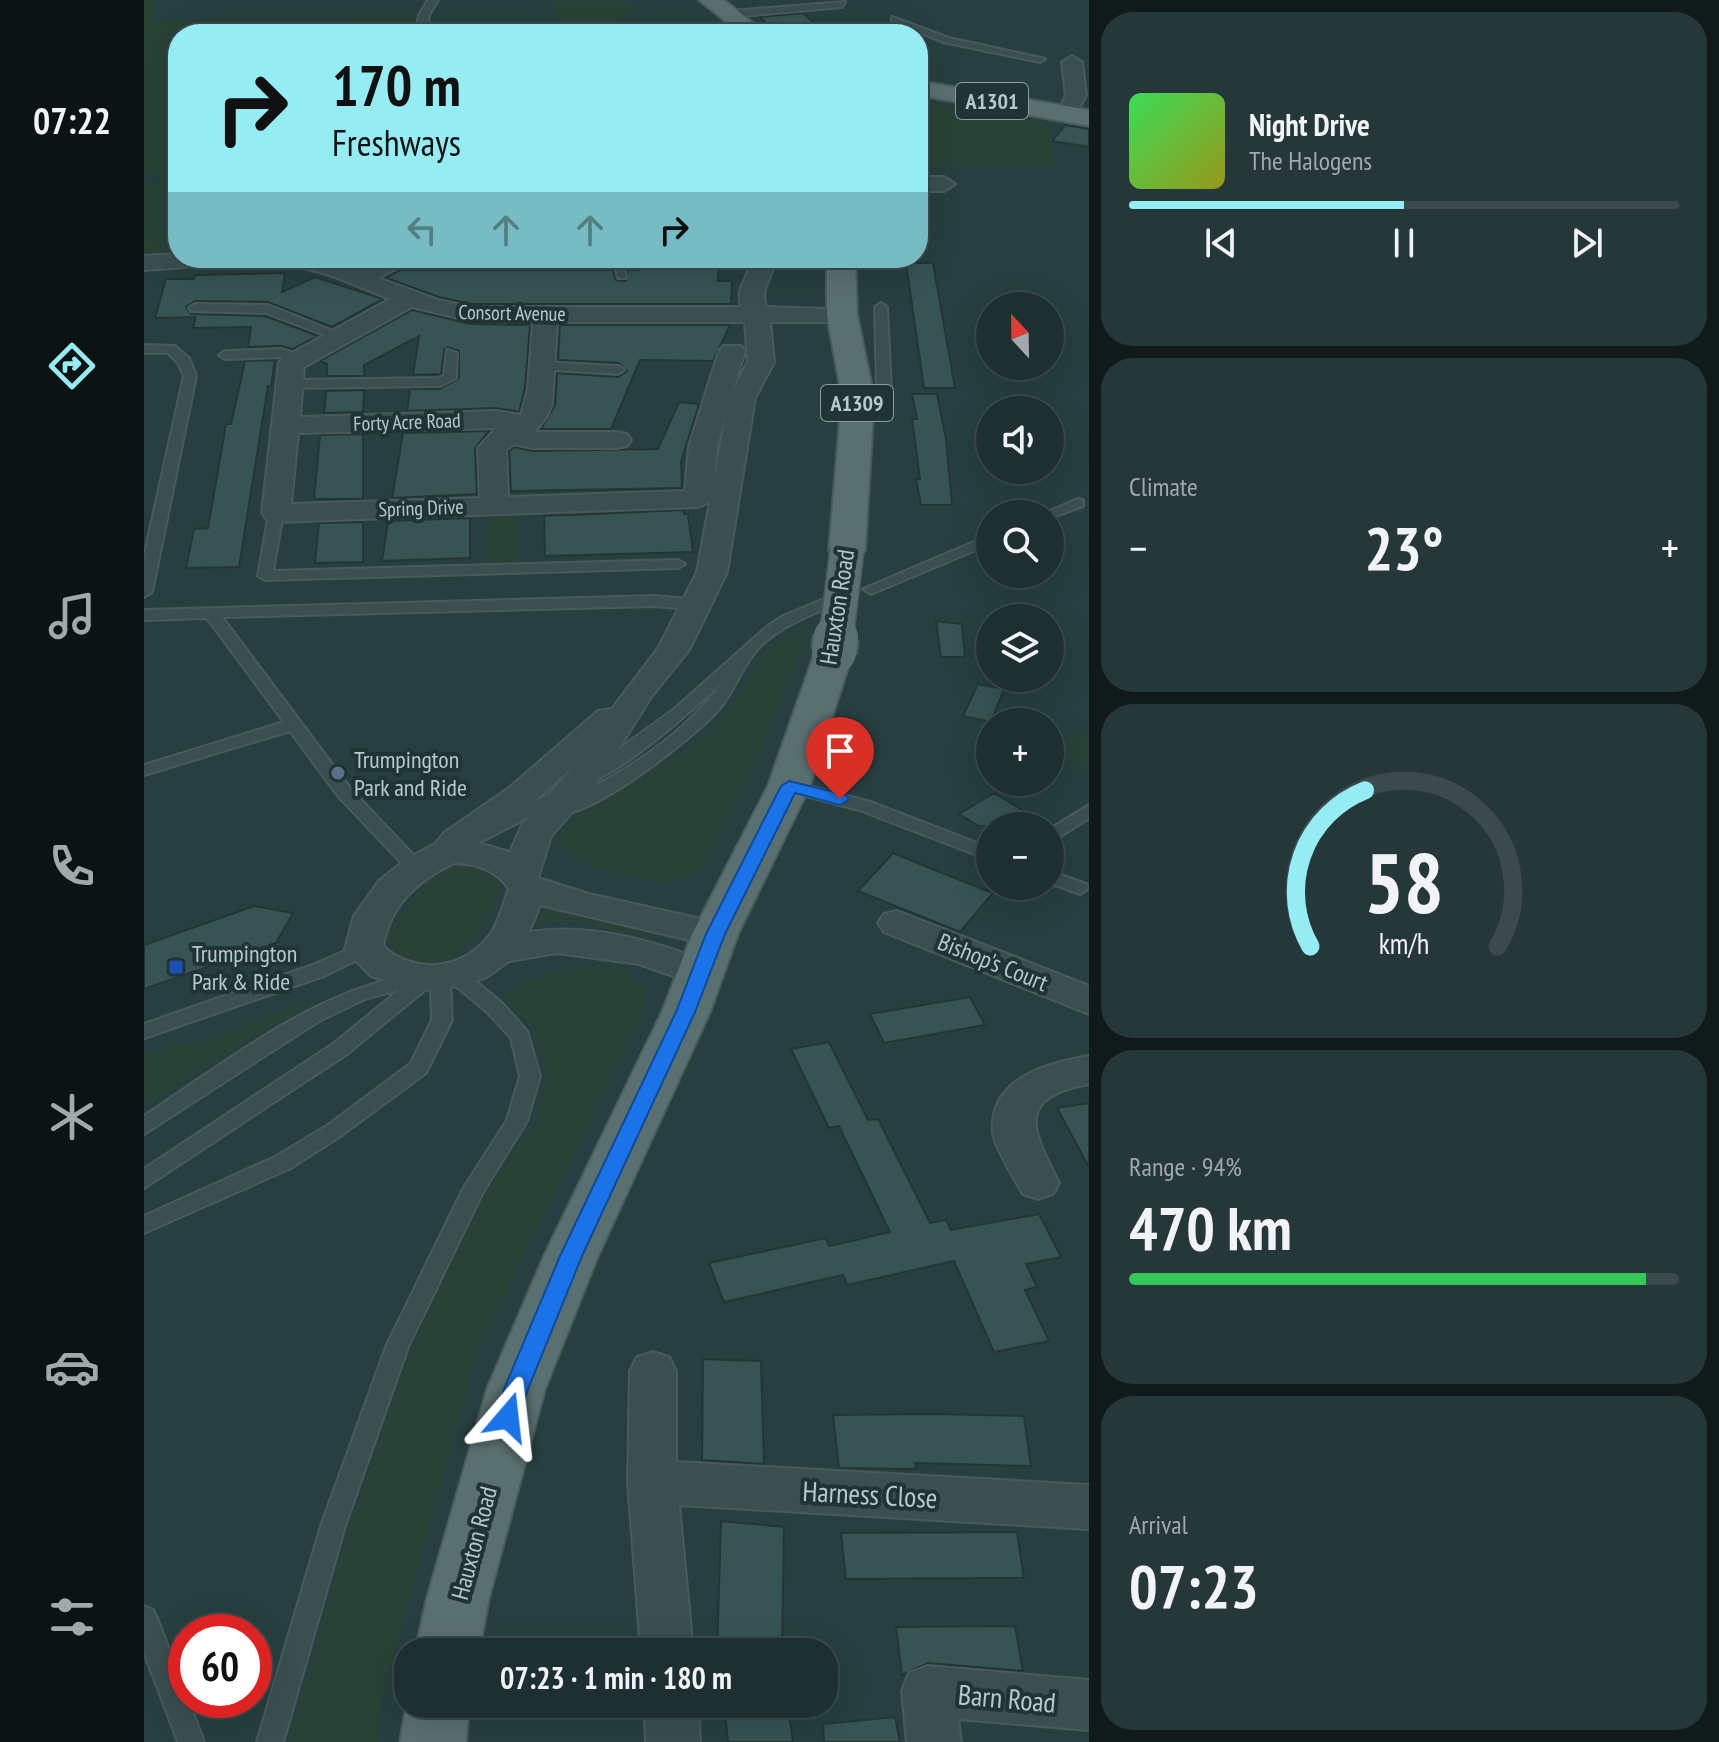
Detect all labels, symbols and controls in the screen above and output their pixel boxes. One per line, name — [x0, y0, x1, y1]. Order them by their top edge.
text: 170 m — [332, 49, 461, 121]
icon: right — [200, 56, 304, 160]
road number: A1301 — [956, 83, 1028, 119]
text: 07:22 — [33, 97, 111, 144]
text: Night Drive — [1249, 105, 1370, 144]
text: Freshways — [332, 119, 461, 166]
text: The Halogens — [1249, 144, 1372, 177]
icon: left — [400, 208, 444, 252]
icon: ahead — [484, 208, 528, 252]
icon: ahead — [568, 208, 612, 252]
icon: right — [652, 208, 696, 252]
icon: previous — [1199, 221, 1243, 265]
icon: pause — [1382, 221, 1426, 265]
icon: next — [1565, 221, 1609, 265]
north arrow — [976, 292, 1064, 380]
map controls — [976, 292, 1064, 900]
street label: Consort Avenue — [458, 299, 566, 327]
icon: directions — [44, 338, 100, 394]
road number: A1309 — [821, 385, 893, 421]
button: sound — [976, 396, 1064, 484]
street label: Forty Acre Road — [353, 407, 461, 437]
text: Climate — [1129, 470, 1198, 503]
street label: Spring Drive — [378, 494, 464, 522]
button: search — [976, 500, 1064, 588]
text: 23° — [1364, 509, 1444, 587]
text: − — [1129, 519, 1147, 576]
text: + — [1661, 519, 1679, 576]
street label: Hauxton Road — [813, 547, 861, 667]
icon: music — [44, 588, 100, 644]
button: layers — [976, 604, 1064, 692]
button: + — [976, 708, 1064, 796]
pin — [806, 717, 874, 799]
icon: arrive — [818, 729, 862, 773]
place label: Trumpington Park and Ride — [354, 744, 467, 803]
marker: Trumpington Park and Ride — [329, 764, 347, 782]
button: − — [976, 812, 1064, 900]
text: 58 — [1364, 828, 1444, 936]
icon: phone — [44, 838, 100, 894]
text: km/h — [1379, 925, 1429, 962]
street label: Bishop's Court — [933, 926, 1053, 998]
place label: Trumpington Park & Ride — [192, 938, 297, 997]
marker: Trumpington Park & Ride — [167, 958, 185, 976]
icon: climate — [44, 1089, 100, 1145]
text: Range · 94% — [1129, 1150, 1242, 1183]
text: 470 km — [1129, 1189, 1292, 1267]
icon: car — [44, 1339, 100, 1395]
position arrow — [466, 1375, 550, 1459]
street label: Harness Close — [802, 1472, 938, 1516]
street label: Hauxton Road — [444, 1483, 504, 1603]
text: Arrival — [1129, 1508, 1188, 1541]
text: 07:23 — [1129, 1547, 1259, 1625]
icon: filters — [44, 1589, 100, 1645]
speed limit sign: 60 — [168, 1614, 272, 1718]
text: 07:23 · 1 min · 180 m — [500, 1658, 732, 1697]
street label: Barn Road — [957, 1675, 1057, 1721]

